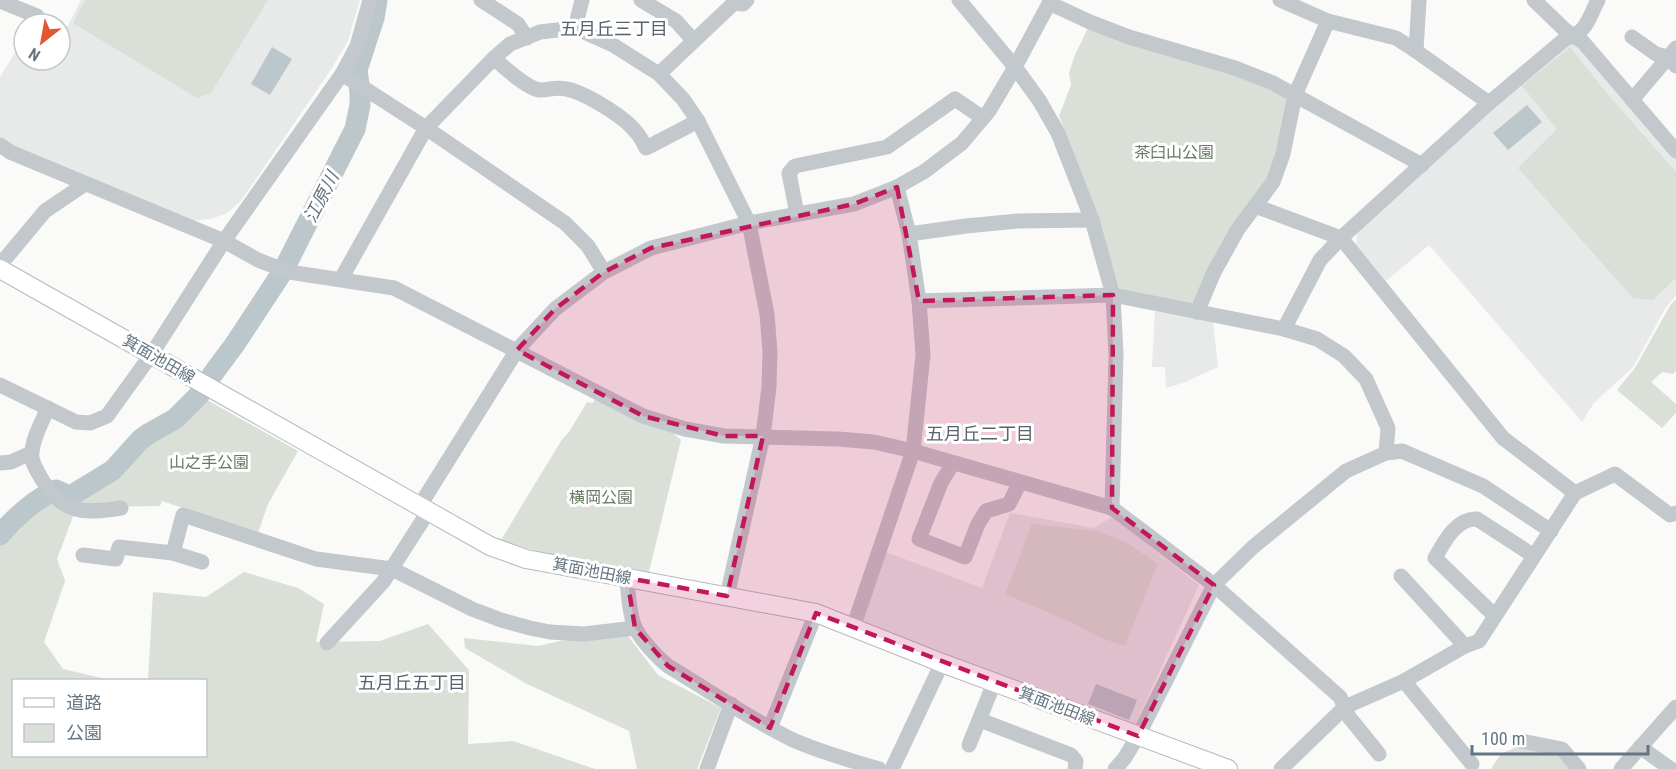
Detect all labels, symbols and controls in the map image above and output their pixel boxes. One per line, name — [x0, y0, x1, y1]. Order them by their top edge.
north arrow — [12, 12, 72, 72]
district label: 五月丘三丁目 — [560, 18, 668, 39]
text: N — [25, 44, 44, 65]
park label: 茶臼山公園 — [1134, 143, 1214, 162]
water label: 江原川 — [299, 166, 344, 226]
street label: 箕面池田線 — [120, 331, 198, 387]
district label: 五月丘二丁目 — [926, 423, 1034, 444]
park label: 山之手公園 — [169, 453, 249, 472]
park label: 横岡公園 — [569, 488, 633, 507]
street label: 箕面池田線 — [551, 554, 633, 588]
district label: 五月丘五丁目 — [358, 672, 466, 693]
legend — [12, 679, 207, 757]
street label: 箕面池田線 — [1016, 683, 1098, 729]
text: 道路 — [66, 692, 102, 713]
scale bar — [1472, 718, 1648, 756]
text: 公園 — [66, 722, 102, 743]
text: 100 m — [1481, 728, 1525, 749]

